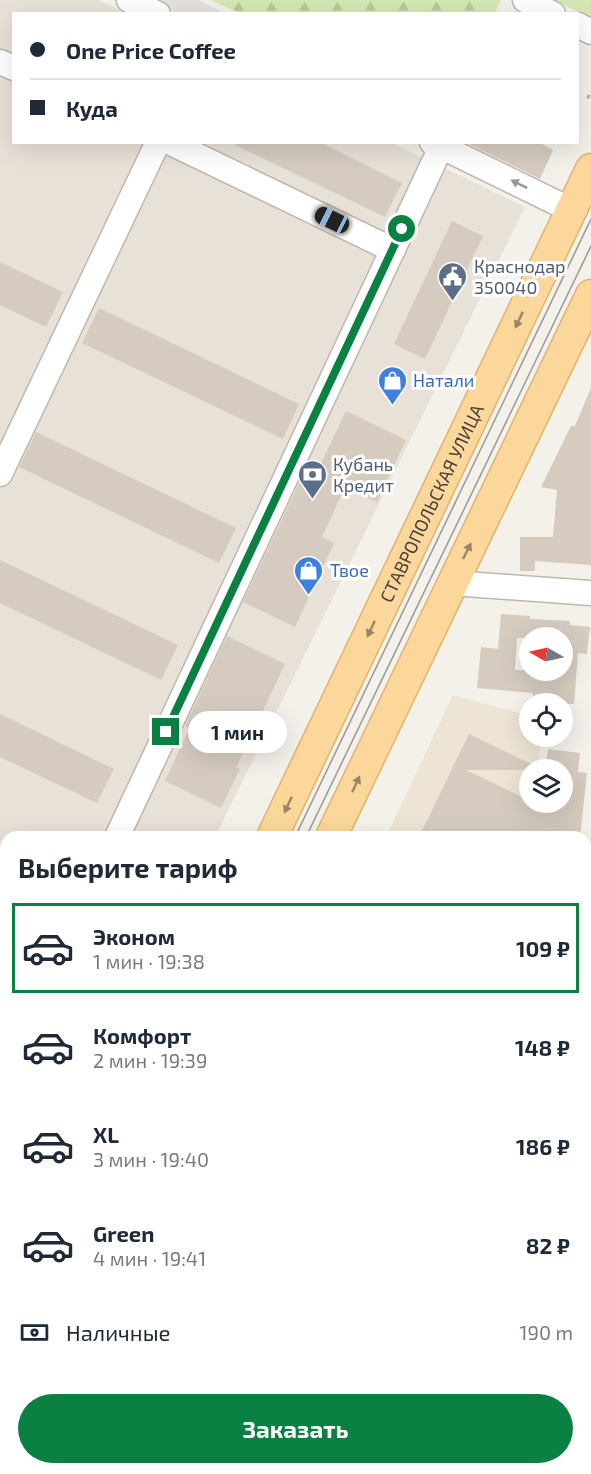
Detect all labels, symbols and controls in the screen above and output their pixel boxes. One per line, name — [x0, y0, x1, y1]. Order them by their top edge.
text: One Price Coffee — [66, 37, 236, 63]
text: Куда — [66, 95, 118, 121]
one-way arrow — [510, 180, 527, 189]
car — [312, 204, 352, 236]
route start — [388, 215, 415, 242]
place label: Краснодар 350040 — [474, 255, 566, 298]
public building icon: Краснодар 350040 — [437, 260, 469, 302]
one-way arrow — [514, 311, 523, 328]
shop icon: Натали — [376, 364, 408, 406]
place label: Натали — [413, 369, 474, 391]
street label: СТАВРОПОЛЬСКАЯ УЛИЦА — [375, 400, 488, 606]
place label: Кубань Кредит — [333, 453, 394, 496]
bank icon: Кубань Кредит — [296, 458, 328, 500]
one-way arrow — [463, 543, 472, 560]
shop icon: Твое — [293, 554, 325, 596]
place label: Твое — [330, 559, 369, 581]
one-way arrow — [367, 620, 376, 637]
north arrow — [519, 627, 573, 681]
map controls — [519, 627, 573, 813]
button: locate — [519, 693, 573, 747]
callout: 1 мин — [187, 711, 286, 753]
route end — [152, 718, 179, 745]
text: 1 мин — [211, 720, 264, 744]
button: layers — [519, 759, 573, 813]
one-way arrow — [352, 776, 361, 793]
one-way arrow — [283, 796, 292, 813]
text: Выберите тариф — [18, 851, 238, 883]
icon: car — [21, 921, 75, 975]
text: Эконом — [93, 923, 175, 949]
text: 109 ₽ — [516, 935, 570, 961]
text: 1 мин · 19:38 — [93, 949, 205, 973]
icon: car — [21, 1020, 75, 1074]
text: Комфорт — [93, 1022, 191, 1048]
text: 148 ₽ — [515, 1034, 570, 1060]
text: 2 мин · 19:39 — [93, 1048, 207, 1072]
icon: car — [21, 1119, 75, 1173]
text: XL — [93, 1121, 119, 1147]
text: 186 ₽ — [516, 1133, 570, 1159]
text: 3 мин · 19:40 — [93, 1147, 209, 1171]
icon: car — [21, 1218, 75, 1272]
text: Green — [93, 1220, 155, 1246]
text: 82 ₽ — [526, 1232, 570, 1258]
text: 4 мин · 19:41 — [93, 1246, 206, 1270]
icon: cash — [18, 1316, 51, 1349]
text: Наличные — [66, 1319, 170, 1345]
text: 190 m — [520, 1320, 573, 1344]
button: Заказать — [18, 1394, 573, 1463]

